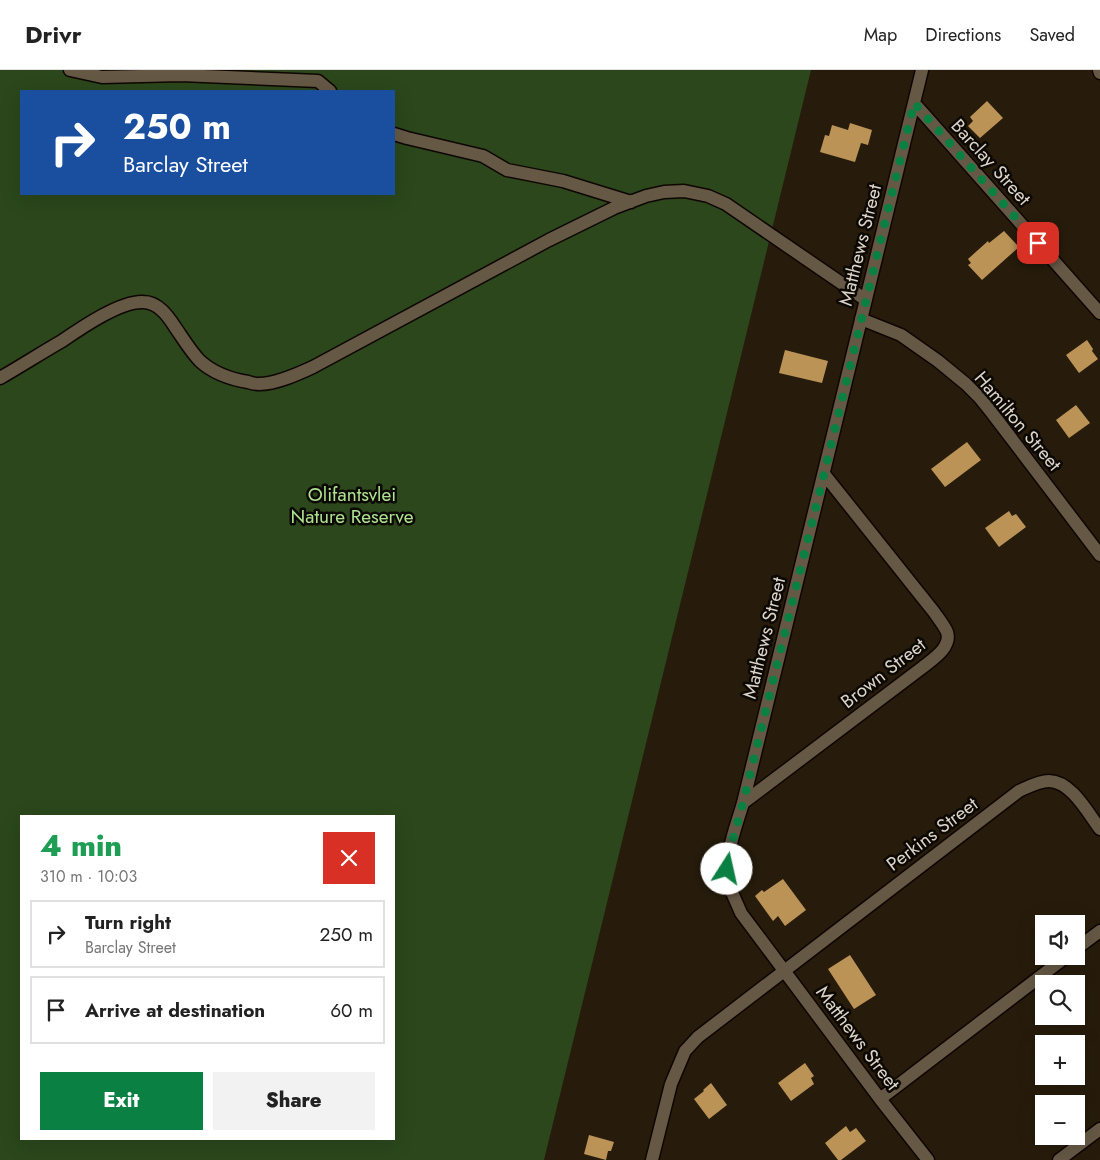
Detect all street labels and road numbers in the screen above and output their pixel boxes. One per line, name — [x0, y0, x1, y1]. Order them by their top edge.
street label: Barclay Street — [945, 113, 1037, 211]
street label: Matthews Street — [832, 181, 888, 309]
street label: Hamilton Street — [968, 365, 1068, 477]
street label: Matthews Street — [736, 574, 792, 702]
street label: Brown Street — [835, 631, 931, 715]
street label: Perkins Street — [881, 790, 984, 877]
street label: Matthews Street — [810, 980, 907, 1096]

